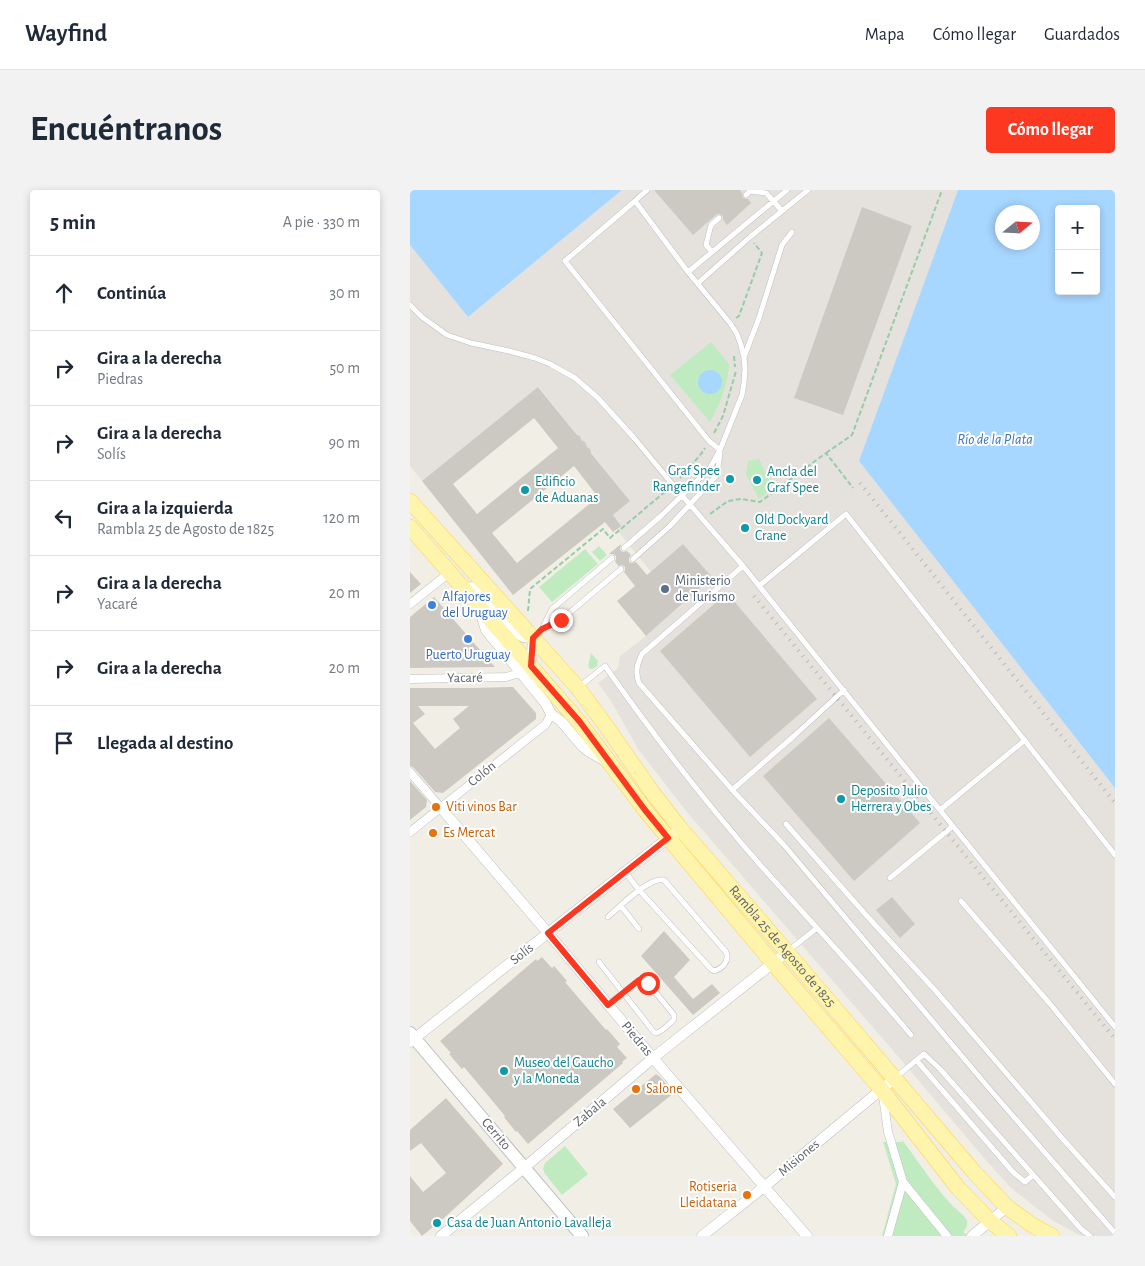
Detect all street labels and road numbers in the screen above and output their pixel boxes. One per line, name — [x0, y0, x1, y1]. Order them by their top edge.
street label: Yacaré — [447, 671, 483, 685]
street label: Colón — [465, 759, 499, 789]
street label: Rambla 25 de Agosto de 1825 — [726, 883, 838, 1010]
street label: Solís — [508, 941, 536, 967]
street label: Piedras — [619, 1019, 655, 1059]
street label: Zabala — [571, 1094, 609, 1129]
street label: Cerrito — [479, 1115, 513, 1153]
street label: Misiones — [776, 1137, 822, 1179]

